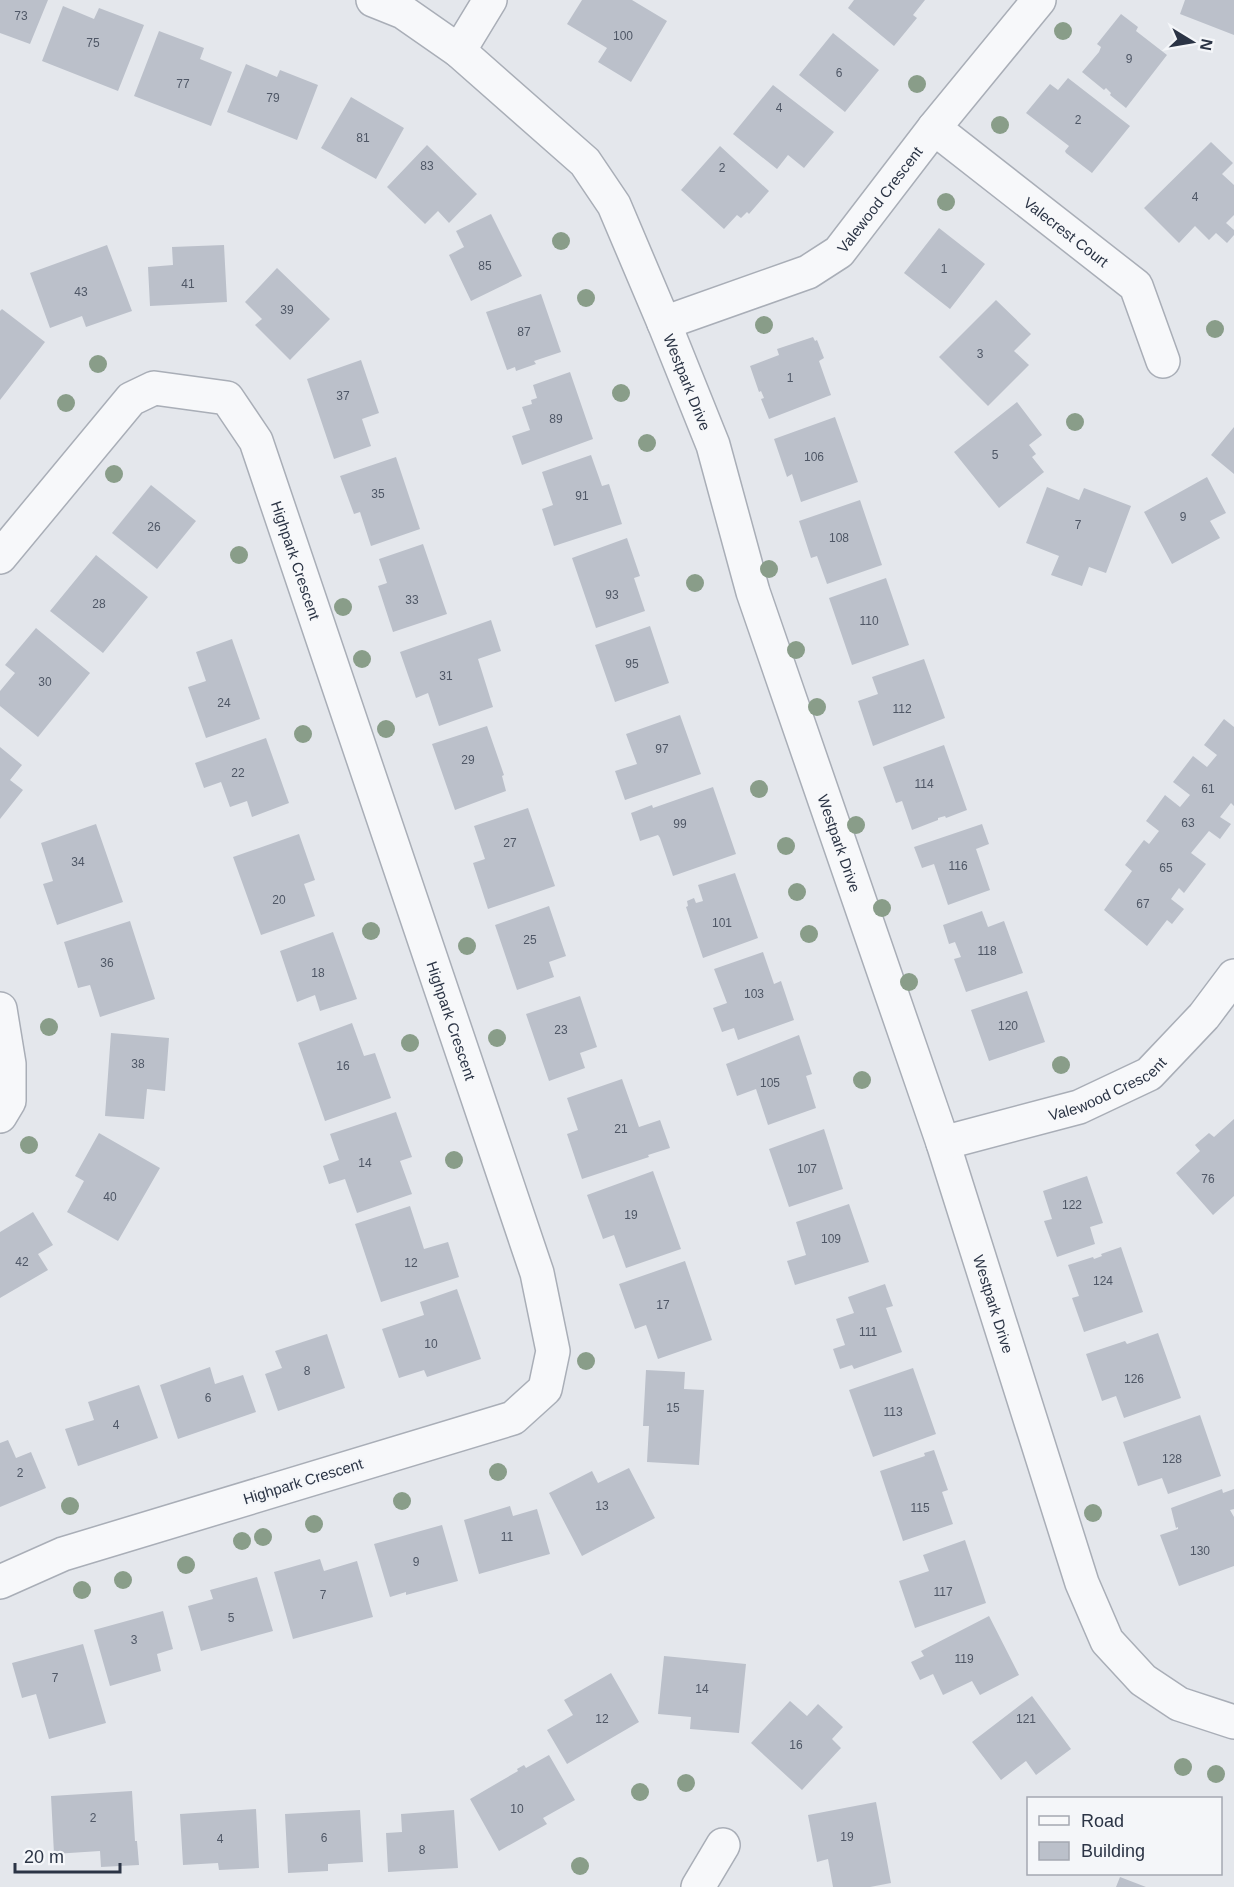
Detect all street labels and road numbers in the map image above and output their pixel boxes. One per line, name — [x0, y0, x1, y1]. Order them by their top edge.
street label: Valewood Crescent — [833, 142, 926, 256]
street label: Valecrest Court — [1021, 193, 1113, 270]
street label: Westpark Drive — [661, 331, 715, 433]
street label: Highpark Crescent — [268, 499, 324, 622]
street label: Westpark Drive — [815, 792, 864, 894]
street label: Highpark Crescent — [424, 959, 480, 1083]
street label: Valewood Crescent — [1047, 1053, 1170, 1123]
street label: Westpark Drive — [970, 1253, 1017, 1355]
street label: Highpark Crescent — [241, 1454, 366, 1507]

